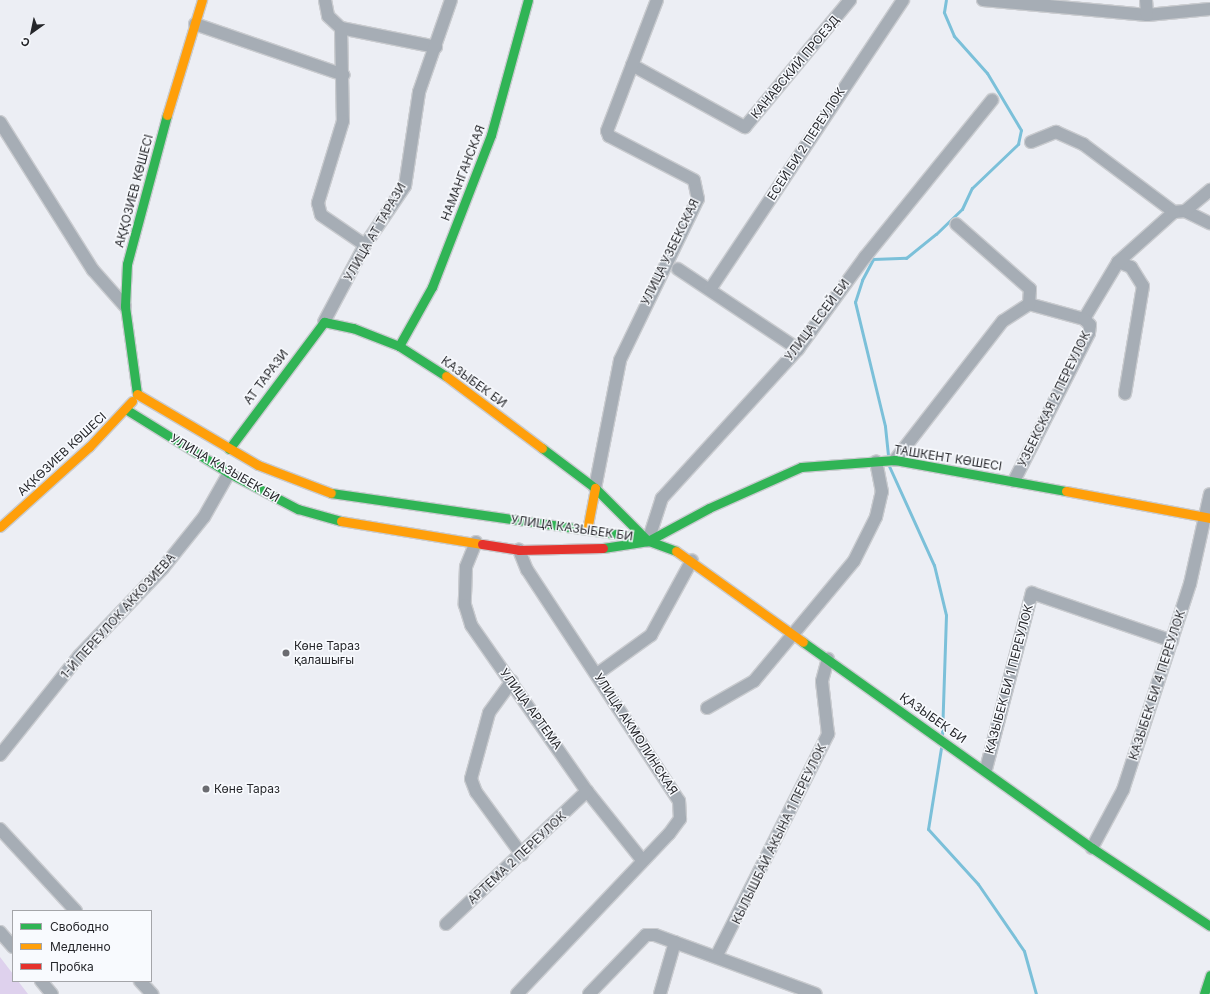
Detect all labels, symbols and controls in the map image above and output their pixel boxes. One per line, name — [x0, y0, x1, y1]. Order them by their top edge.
north arrow — [12, 12, 52, 52]
street label: КАНАВСКИЙ ПРОЕЗД — [748, 13, 842, 121]
text: С — [18, 34, 33, 50]
street label: ЕСЕЙ БИ 2 ПЕРЕУЛОК — [764, 85, 848, 203]
street label: НАМАНГАНСКАЯ — [438, 123, 488, 223]
street label: АҚҚОЗИЕВ КӨШЕСІ — [112, 133, 156, 249]
street label: УЛИЦА АТ ТАРАЗИ — [341, 180, 409, 284]
street label: УЛИЦА УЗБЕКСКАЯ — [638, 197, 702, 307]
street label: УЛИЦА ЕСЕЙ БИ — [782, 276, 852, 364]
street label: УЗБЕКСКАЯ 2 ПЕРЕУЛОК — [1015, 329, 1093, 469]
street label: АТ ТАРАЗИ — [241, 347, 291, 407]
street label: КАЗЫБЕК БИ — [438, 353, 510, 411]
street label: АҚКӨЗИЕВ КӨШЕСІ — [15, 409, 109, 499]
street label: УЛИЦА КАЗЫБЕК БИ — [168, 431, 282, 505]
street label: ТАШКЕНТ КӨШЕСІ — [893, 442, 1003, 474]
street label: УЛИЦА КАЗЫБЕК БИ — [510, 512, 634, 544]
street label: 1-Й ПЕРЕУЛОК АККОЗИЕВА — [58, 550, 178, 682]
street label: КАЗЫБЕК БИ 1 ПЕРЕУЛОК — [982, 603, 1036, 755]
street label: КАЗЫБЕК БИ 4 ПЕРЕУЛОК — [1126, 608, 1188, 762]
place label: Көне Тараз қалашығы — [294, 639, 360, 667]
marker: Көне Тараз қалашығы — [281, 648, 291, 658]
street label: УЛИЦА АРТЕМА — [497, 666, 565, 752]
street label: УЛИЦА АКМОЛИНСКАЯ — [591, 671, 681, 797]
street label: ҚАЗЫБЕК БИ — [897, 690, 969, 746]
street label: КЫЛЫШБАЙ АКЫНА 1 ПЕРЕУЛОК — [729, 742, 829, 926]
place label: Көне Тараз — [214, 782, 280, 796]
marker: Көне Тараз — [201, 784, 211, 794]
street label: АРТЕМА 2 ПЕРЕУЛОК — [465, 809, 569, 907]
legend — [12, 910, 152, 982]
text: Свободно — [50, 919, 109, 934]
text: Медленно — [50, 939, 111, 954]
text: Пробка — [50, 959, 94, 974]

